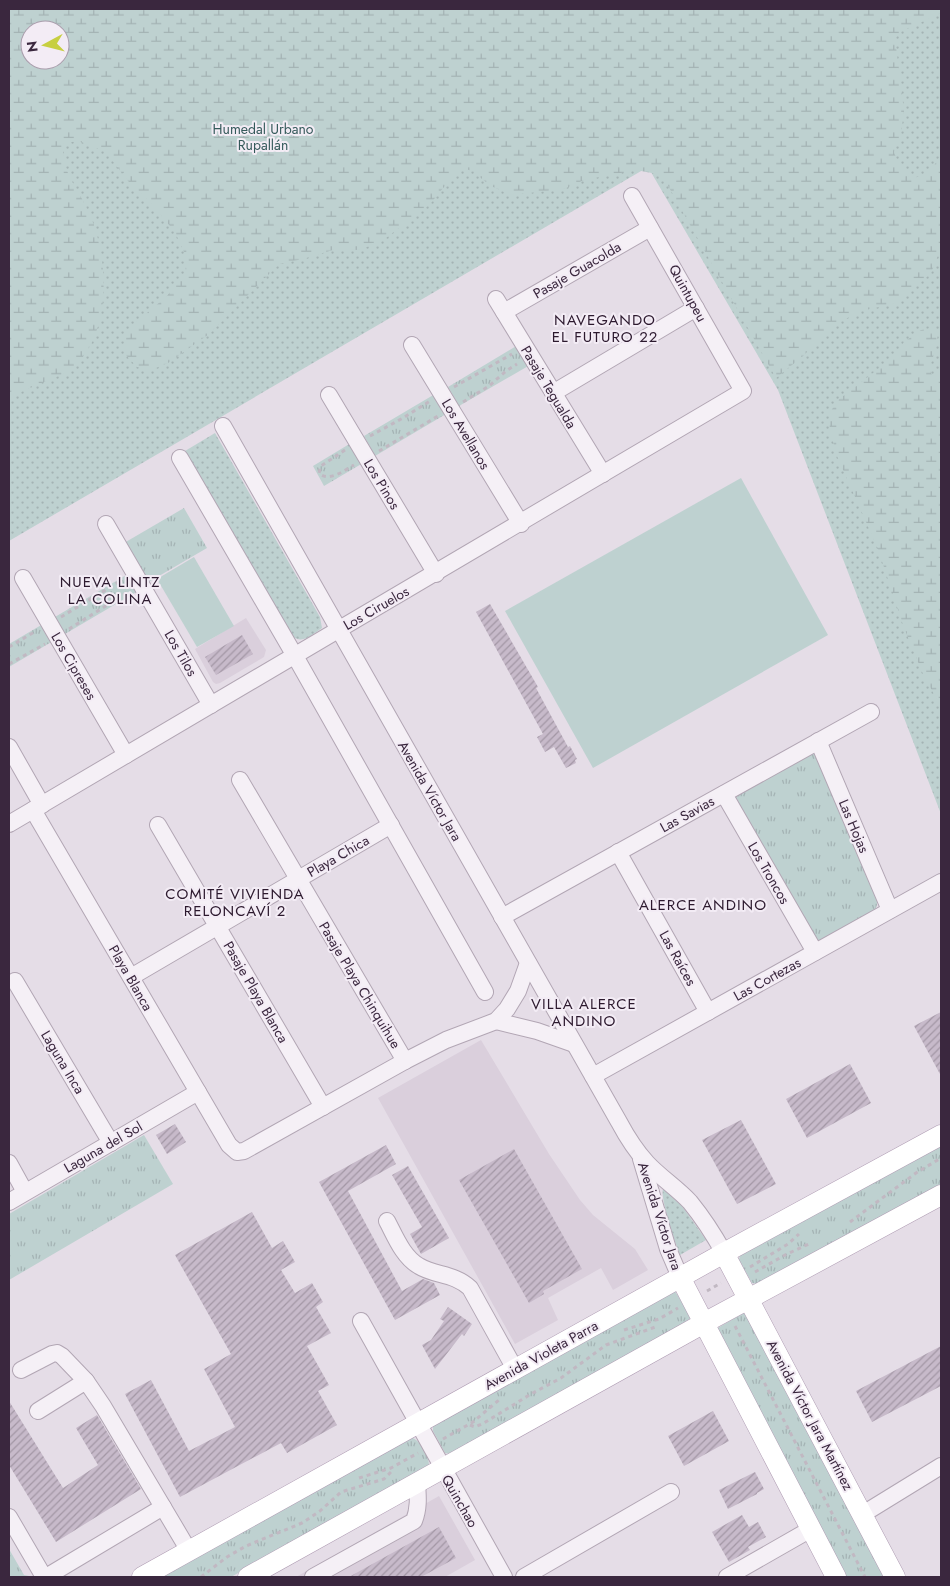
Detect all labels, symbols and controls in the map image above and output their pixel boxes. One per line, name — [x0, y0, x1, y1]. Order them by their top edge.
north arrow — [20, 20, 70, 70]
text: N — [21, 40, 43, 53]
park label: Humedal Urbano Rupallán — [213, 119, 314, 155]
street label: Pasaje Guacolda — [529, 237, 625, 303]
street label: Quintupeu — [664, 261, 712, 325]
district label: NAVEGANDO EL FUTURO 22 — [552, 309, 658, 348]
street label: Pasaje Tegualda — [516, 342, 582, 432]
street label: Los Avellanos — [437, 395, 495, 473]
street label: Los Pinos — [359, 455, 405, 513]
district label: NUEVA LINTZ LA COLINA — [60, 571, 160, 610]
street label: Los Ciruelos — [339, 581, 413, 635]
street label: Los Tilos — [160, 626, 202, 680]
street label: Los Cipreses — [47, 628, 102, 704]
street label: Avenida Víctor Jara — [393, 737, 467, 845]
street label: Las Savias — [656, 791, 718, 837]
street label: Las Hojas — [834, 796, 874, 856]
street label: Playa Chica — [303, 830, 373, 882]
street label: Los Troncos — [743, 838, 795, 908]
district label: COMITÉ VIVIENDA RELONCAVÍ 2 — [165, 883, 305, 922]
district label: ALERCE ANDINO — [639, 894, 767, 916]
street label: Pasaje Playa Chinquihue — [314, 918, 406, 1052]
street label: Las Raíces — [655, 927, 702, 990]
street label: Pasaje Playa Blanca — [219, 937, 293, 1047]
street label: Playa Blanca — [104, 941, 158, 1015]
street label: Las Cortezas — [730, 952, 805, 1006]
district label: VILLA ALERCE ANDINO — [531, 993, 637, 1032]
street label: Laguna Inca — [36, 1026, 90, 1098]
street label: Laguna del Sol — [60, 1116, 146, 1178]
street label: Avenida Víctor Jara — [633, 1159, 687, 1273]
street label: Avenida Violeta Parra — [481, 1315, 601, 1395]
street label: Avenida Víctor Jara Martínez — [762, 1336, 858, 1494]
street label: Quinchao — [437, 1471, 483, 1531]

